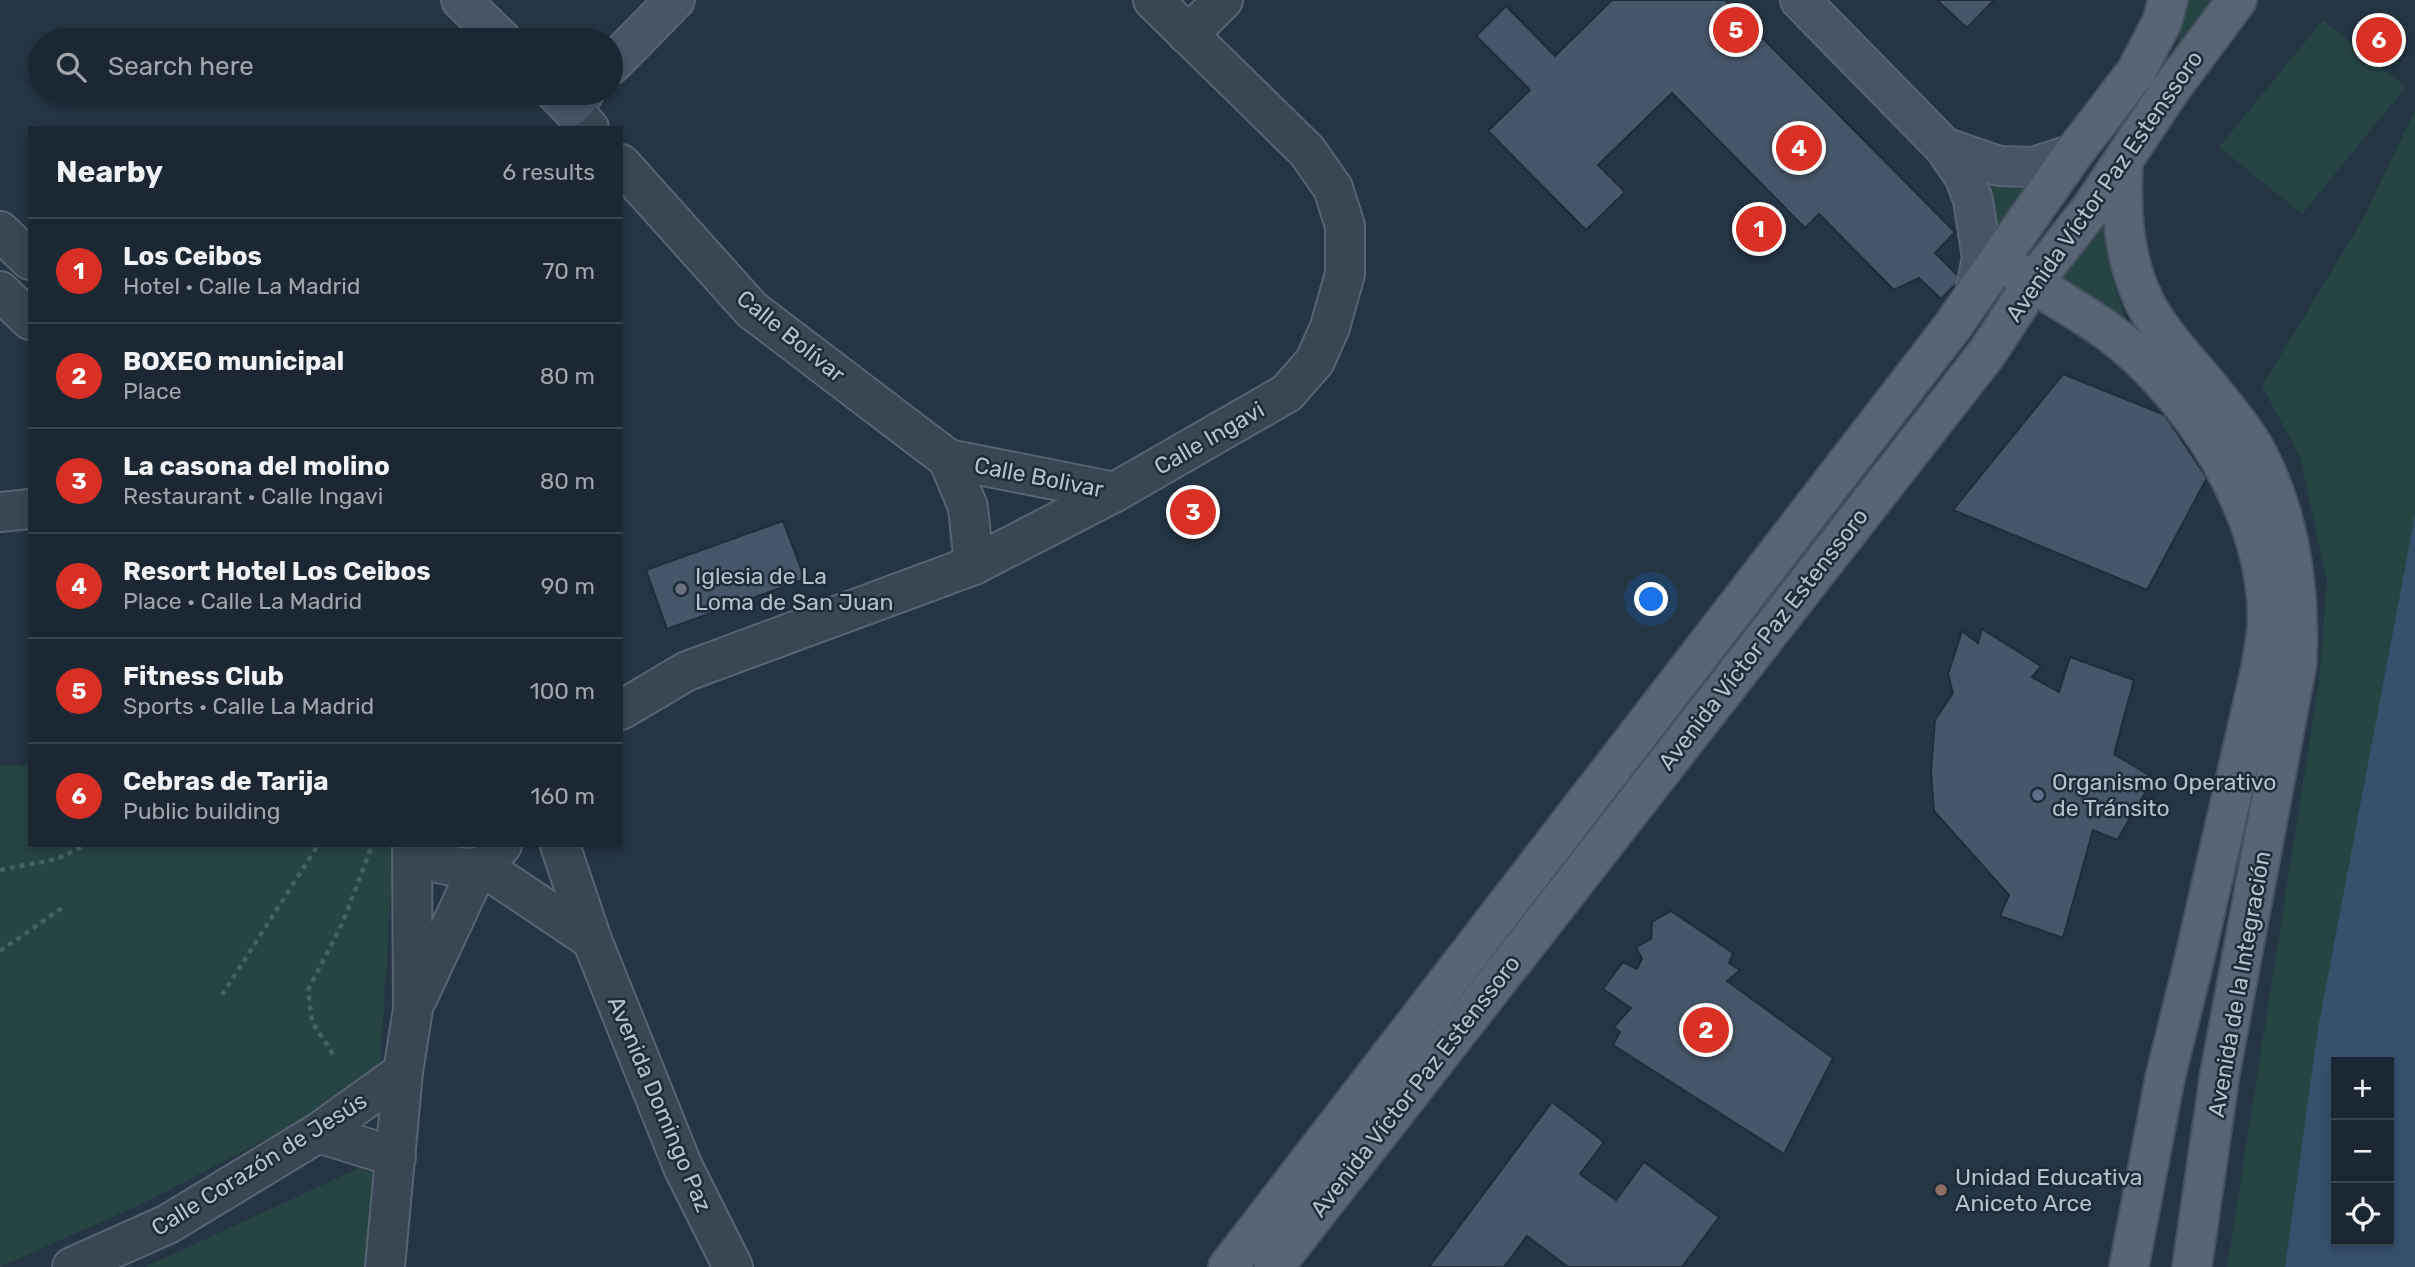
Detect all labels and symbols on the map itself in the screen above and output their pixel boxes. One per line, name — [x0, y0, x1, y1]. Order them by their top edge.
pin: 5 — [1713, 4, 1759, 56]
pin: 6 — [2356, 14, 2402, 66]
street label: Avenida Víctor Paz Estenssoro — [1999, 45, 2209, 327]
pin: 4 — [1776, 122, 1822, 174]
pin: 1 — [1736, 203, 1782, 255]
street label: Calle Bolívar — [731, 284, 851, 388]
street label: Calle Ingavi — [1149, 395, 1269, 481]
street label: Calle Bolivar — [972, 451, 1106, 503]
pin: 3 — [1170, 486, 1216, 538]
street label: Avenida Víctor Paz Estenssoro — [1652, 503, 1874, 775]
place label: Iglesia de La Loma de San Juan — [695, 562, 893, 616]
marker: Iglesia de La Loma de San Juan — [673, 581, 689, 597]
your location — [1634, 582, 1668, 616]
place label: Organismo Operativo de Tránsito — [2052, 768, 2276, 822]
marker: Organismo Operativo de Tránsito — [2030, 787, 2046, 803]
street label: Avenida de la Integración — [2202, 849, 2276, 1119]
street label: Avenida Víctor Paz Estenssoro — [1304, 950, 1526, 1222]
street label: Avenida Domingo Paz — [602, 992, 718, 1216]
pin: 2 — [1683, 1004, 1729, 1056]
street label: Calle Corazón de Jesús — [146, 1086, 372, 1242]
place label: Unidad Educativa Aniceto Arce — [1955, 1163, 2142, 1217]
marker: Unidad Educativa Aniceto Arce — [1933, 1182, 1949, 1198]

